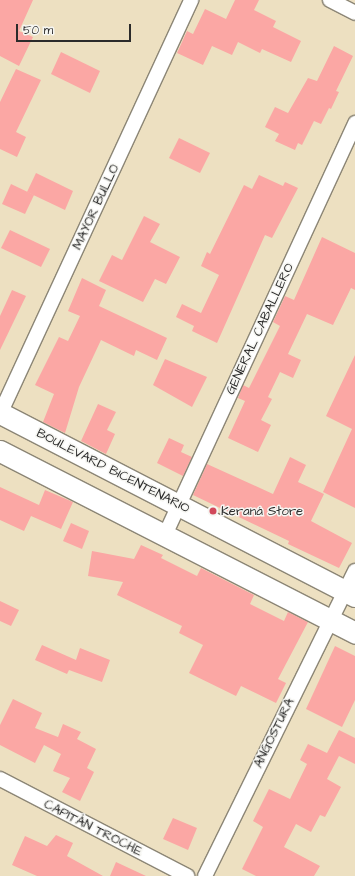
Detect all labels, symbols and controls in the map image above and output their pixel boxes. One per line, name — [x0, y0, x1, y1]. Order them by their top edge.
scale bar — [18, 16, 133, 42]
text: 50 m — [23, 22, 53, 39]
street label: MAYOR BULLO — [69, 162, 123, 252]
street label: GENERAL CABALLERO — [223, 261, 297, 397]
street label: BOULEVARD BICENTENARIO — [34, 426, 192, 516]
place label: Keraná Store — [221, 503, 303, 519]
marker: Keraná Store — [208, 506, 218, 516]
street label: ANGOSTURA — [250, 696, 298, 770]
street label: CAPITÁN TROCHE — [41, 796, 145, 860]

